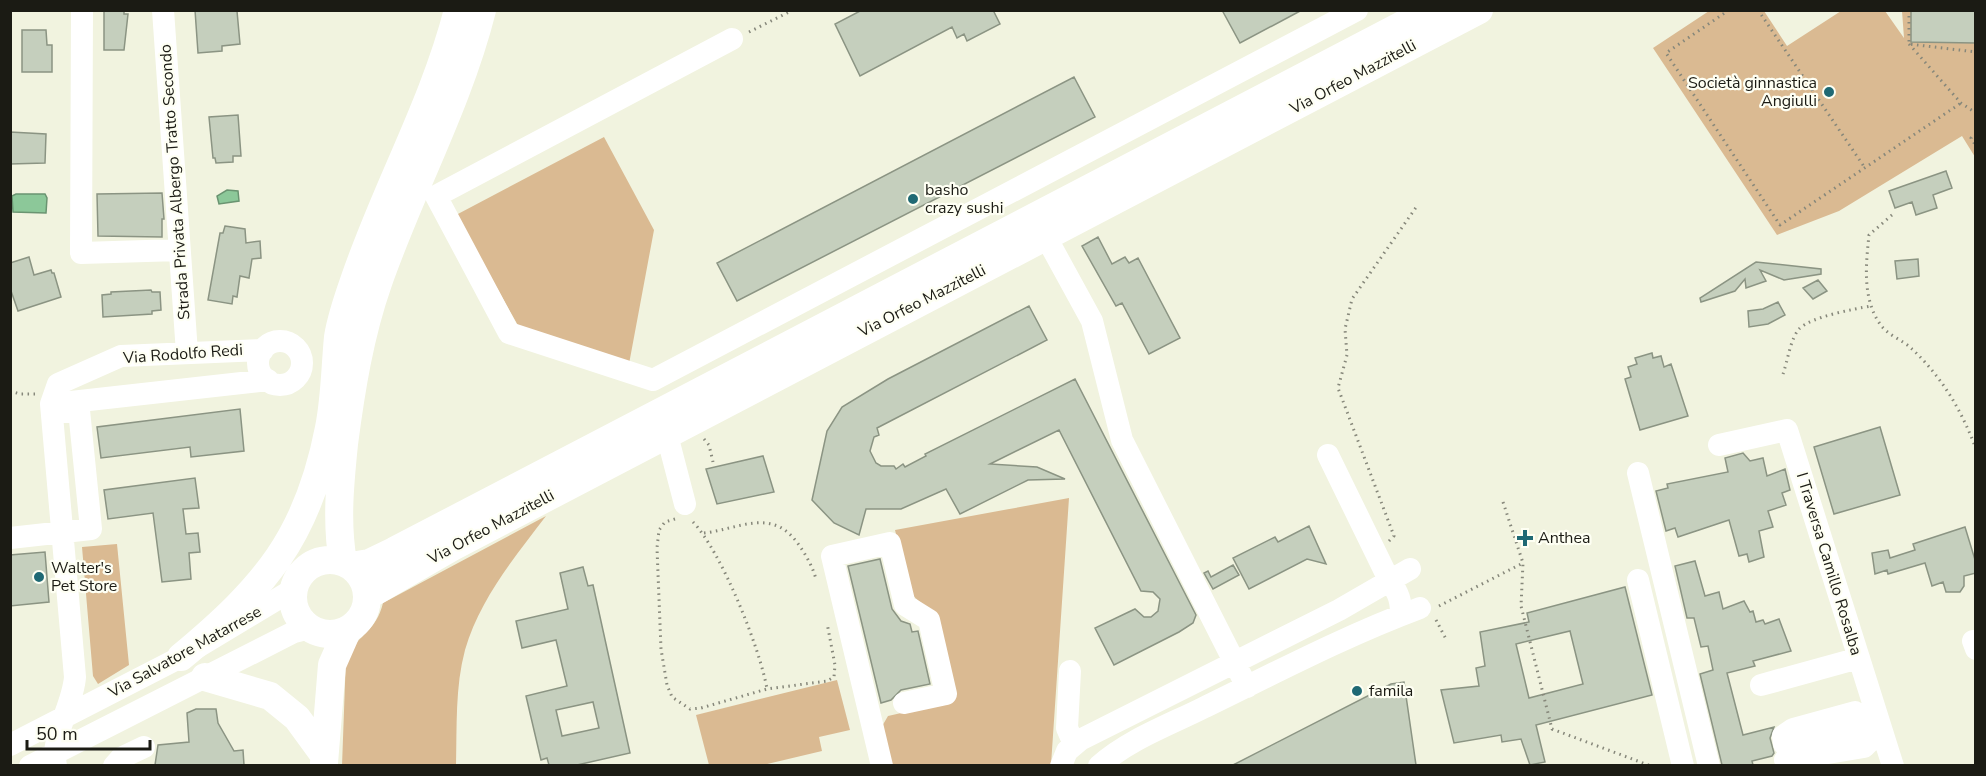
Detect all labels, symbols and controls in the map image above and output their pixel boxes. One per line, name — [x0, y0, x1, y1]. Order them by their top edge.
street label: Via Orfeo Mazzitelli — [1285, 34, 1420, 120]
street label: Strada Privata Albergo Tratto Secondo — [154, 43, 196, 321]
place label: Società ginnastica Angiulli — [1688, 72, 1817, 112]
marker: Società ginnastica Angiulli — [1822, 85, 1836, 99]
place label: basho crazy sushi — [925, 179, 1003, 219]
marker: basho crazy sushi — [906, 192, 920, 206]
street label: Via Orfeo Mazzitelli — [854, 259, 989, 343]
street label: Via Rodolfo Redi — [121, 339, 244, 369]
street label: I Traversa Camillo Rosalba — [1791, 470, 1867, 658]
street label: Via Orfeo Mazzitelli — [423, 484, 558, 570]
place label: Anthea — [1538, 527, 1590, 549]
marker: Anthea — [1516, 529, 1534, 547]
place label: Walter's Pet Store — [51, 557, 117, 597]
marker: Walter's Pet Store — [32, 570, 46, 584]
street label: Via Salvatore Matarrese — [104, 601, 265, 704]
place label: famila — [1369, 680, 1413, 702]
marker: famila — [1350, 684, 1364, 698]
scale bar — [27, 713, 150, 751]
text: 50 m — [36, 722, 78, 746]

